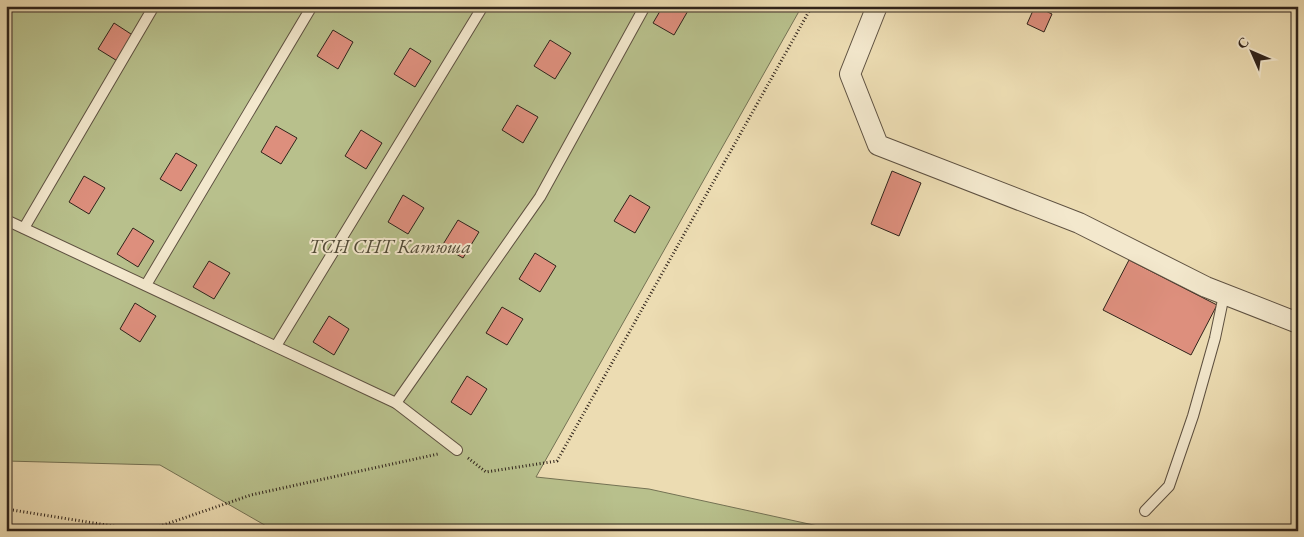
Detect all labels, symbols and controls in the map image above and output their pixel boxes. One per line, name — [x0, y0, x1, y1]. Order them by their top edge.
north arrow — [1226, 28, 1276, 78]
text: С — [1233, 33, 1253, 53]
park label: ТСН СНТ Катюша — [309, 233, 471, 259]

